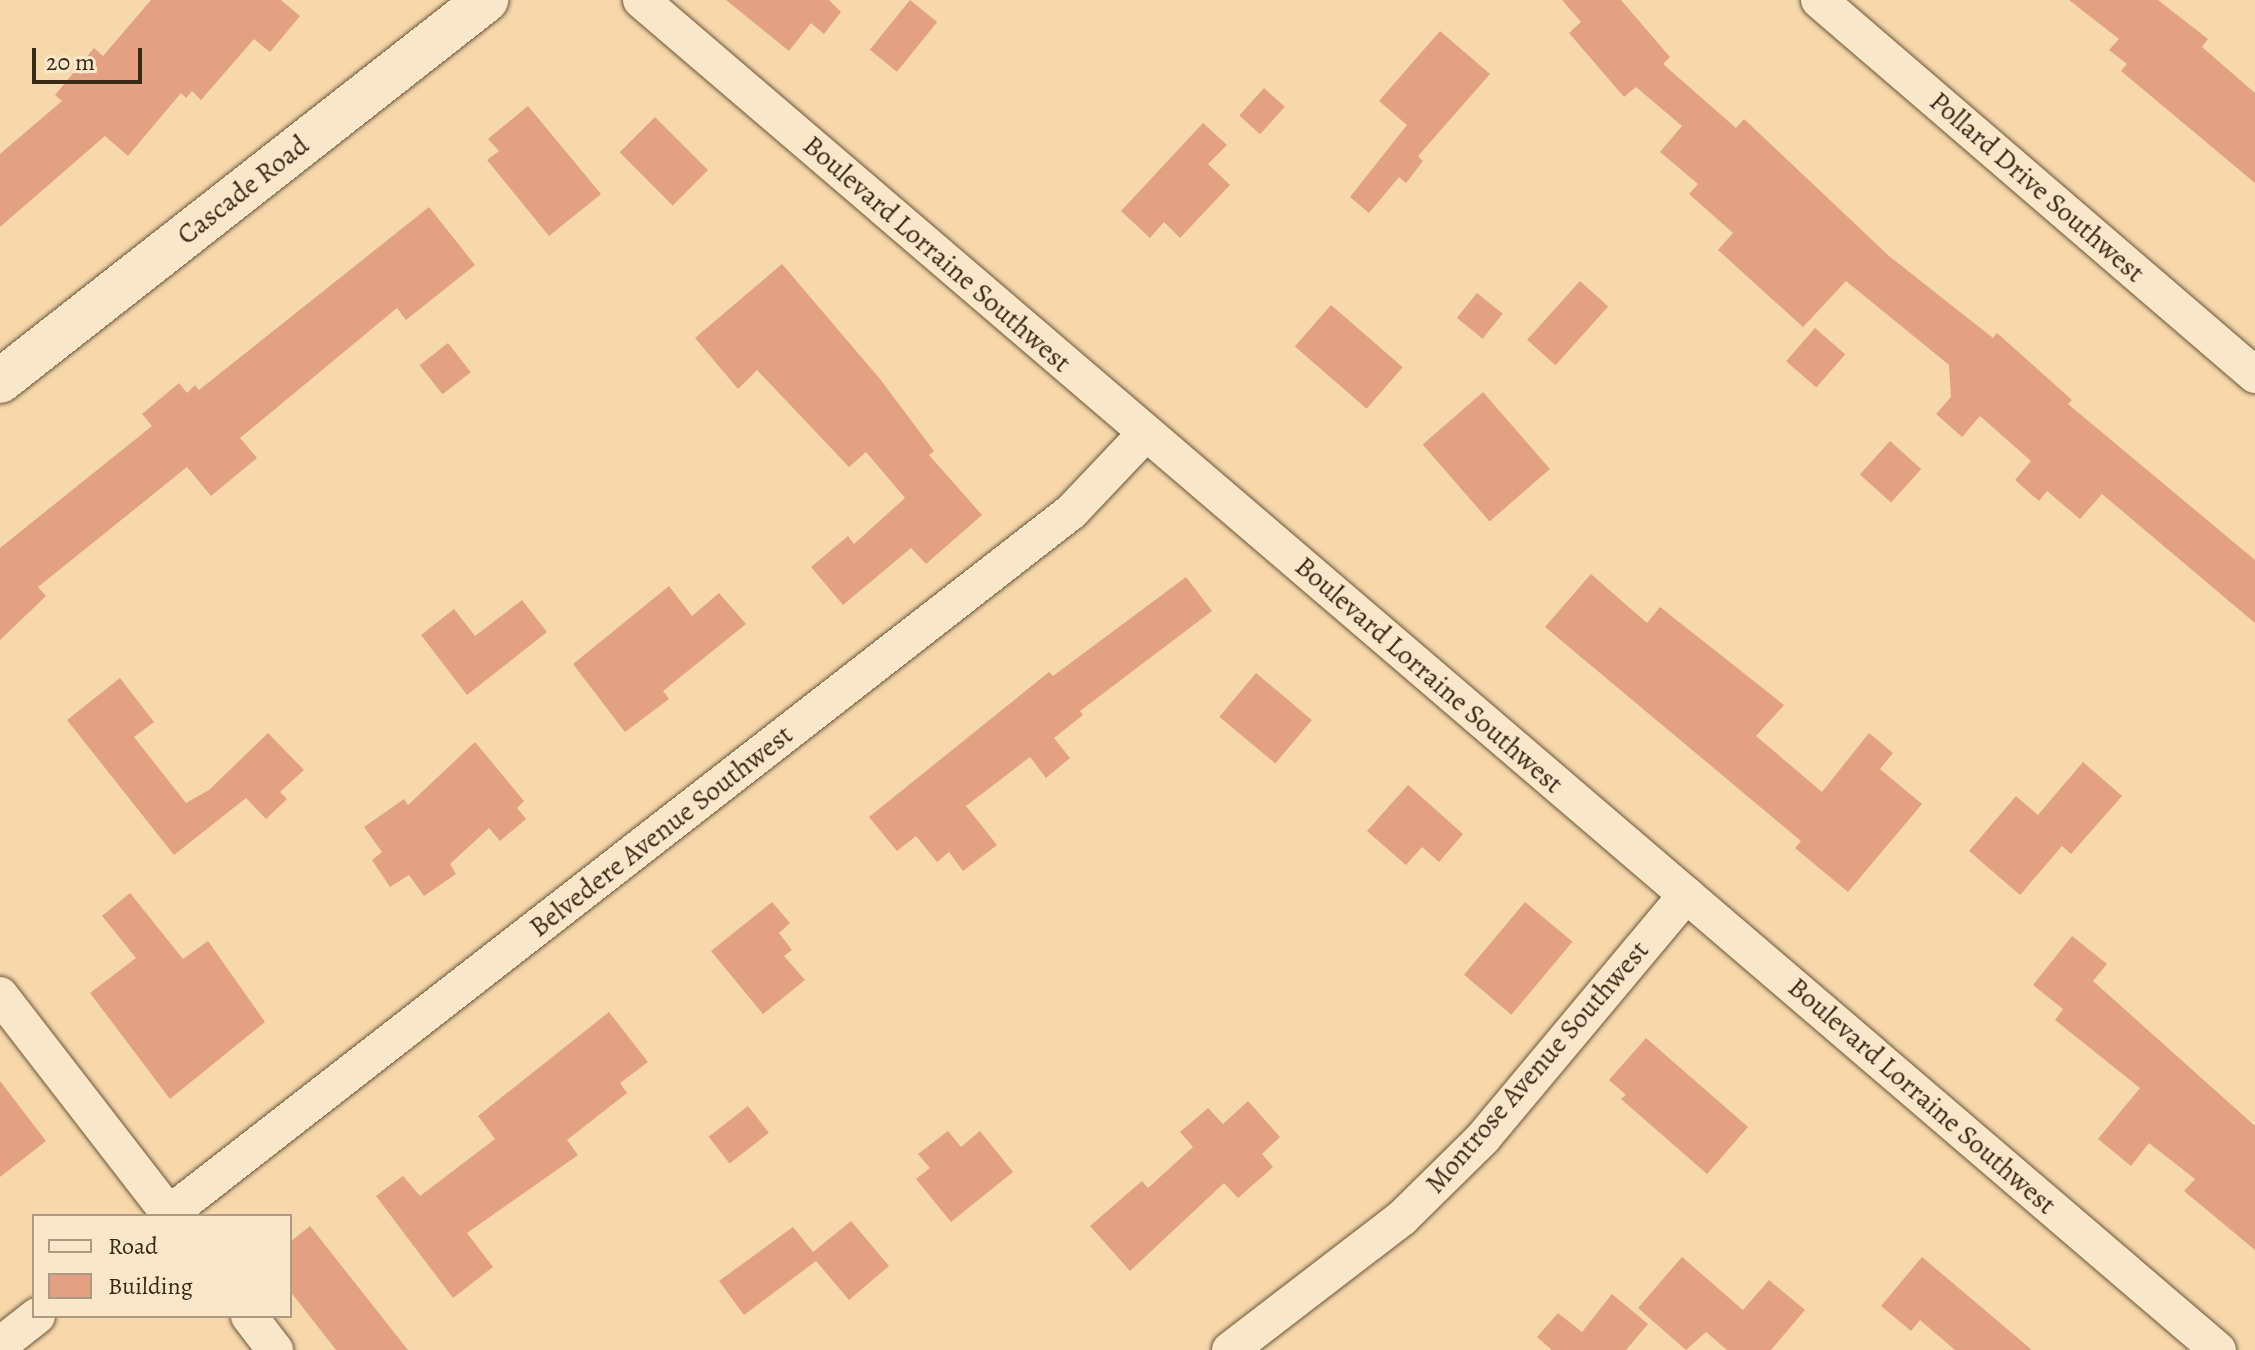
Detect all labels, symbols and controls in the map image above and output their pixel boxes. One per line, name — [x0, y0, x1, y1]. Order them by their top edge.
scale bar — [36, 32, 146, 82]
text: 20 m — [46, 46, 95, 78]
street label: Pollard Drive Southwest — [1923, 85, 2151, 289]
street label: Cascade Road — [170, 128, 316, 252]
street label: Boulevard Lorraine Southwest — [796, 128, 1078, 380]
street label: Boulevard Lorraine Southwest — [1288, 549, 1570, 801]
street label: Belvedere Avenue Southwest — [523, 718, 799, 944]
street label: Montrose Avenue Southwest — [1418, 934, 1656, 1200]
street label: Boulevard Lorraine Southwest — [1781, 970, 2063, 1222]
legend — [32, 1214, 292, 1318]
text: Road — [108, 1230, 158, 1262]
text: Building — [108, 1270, 193, 1302]

